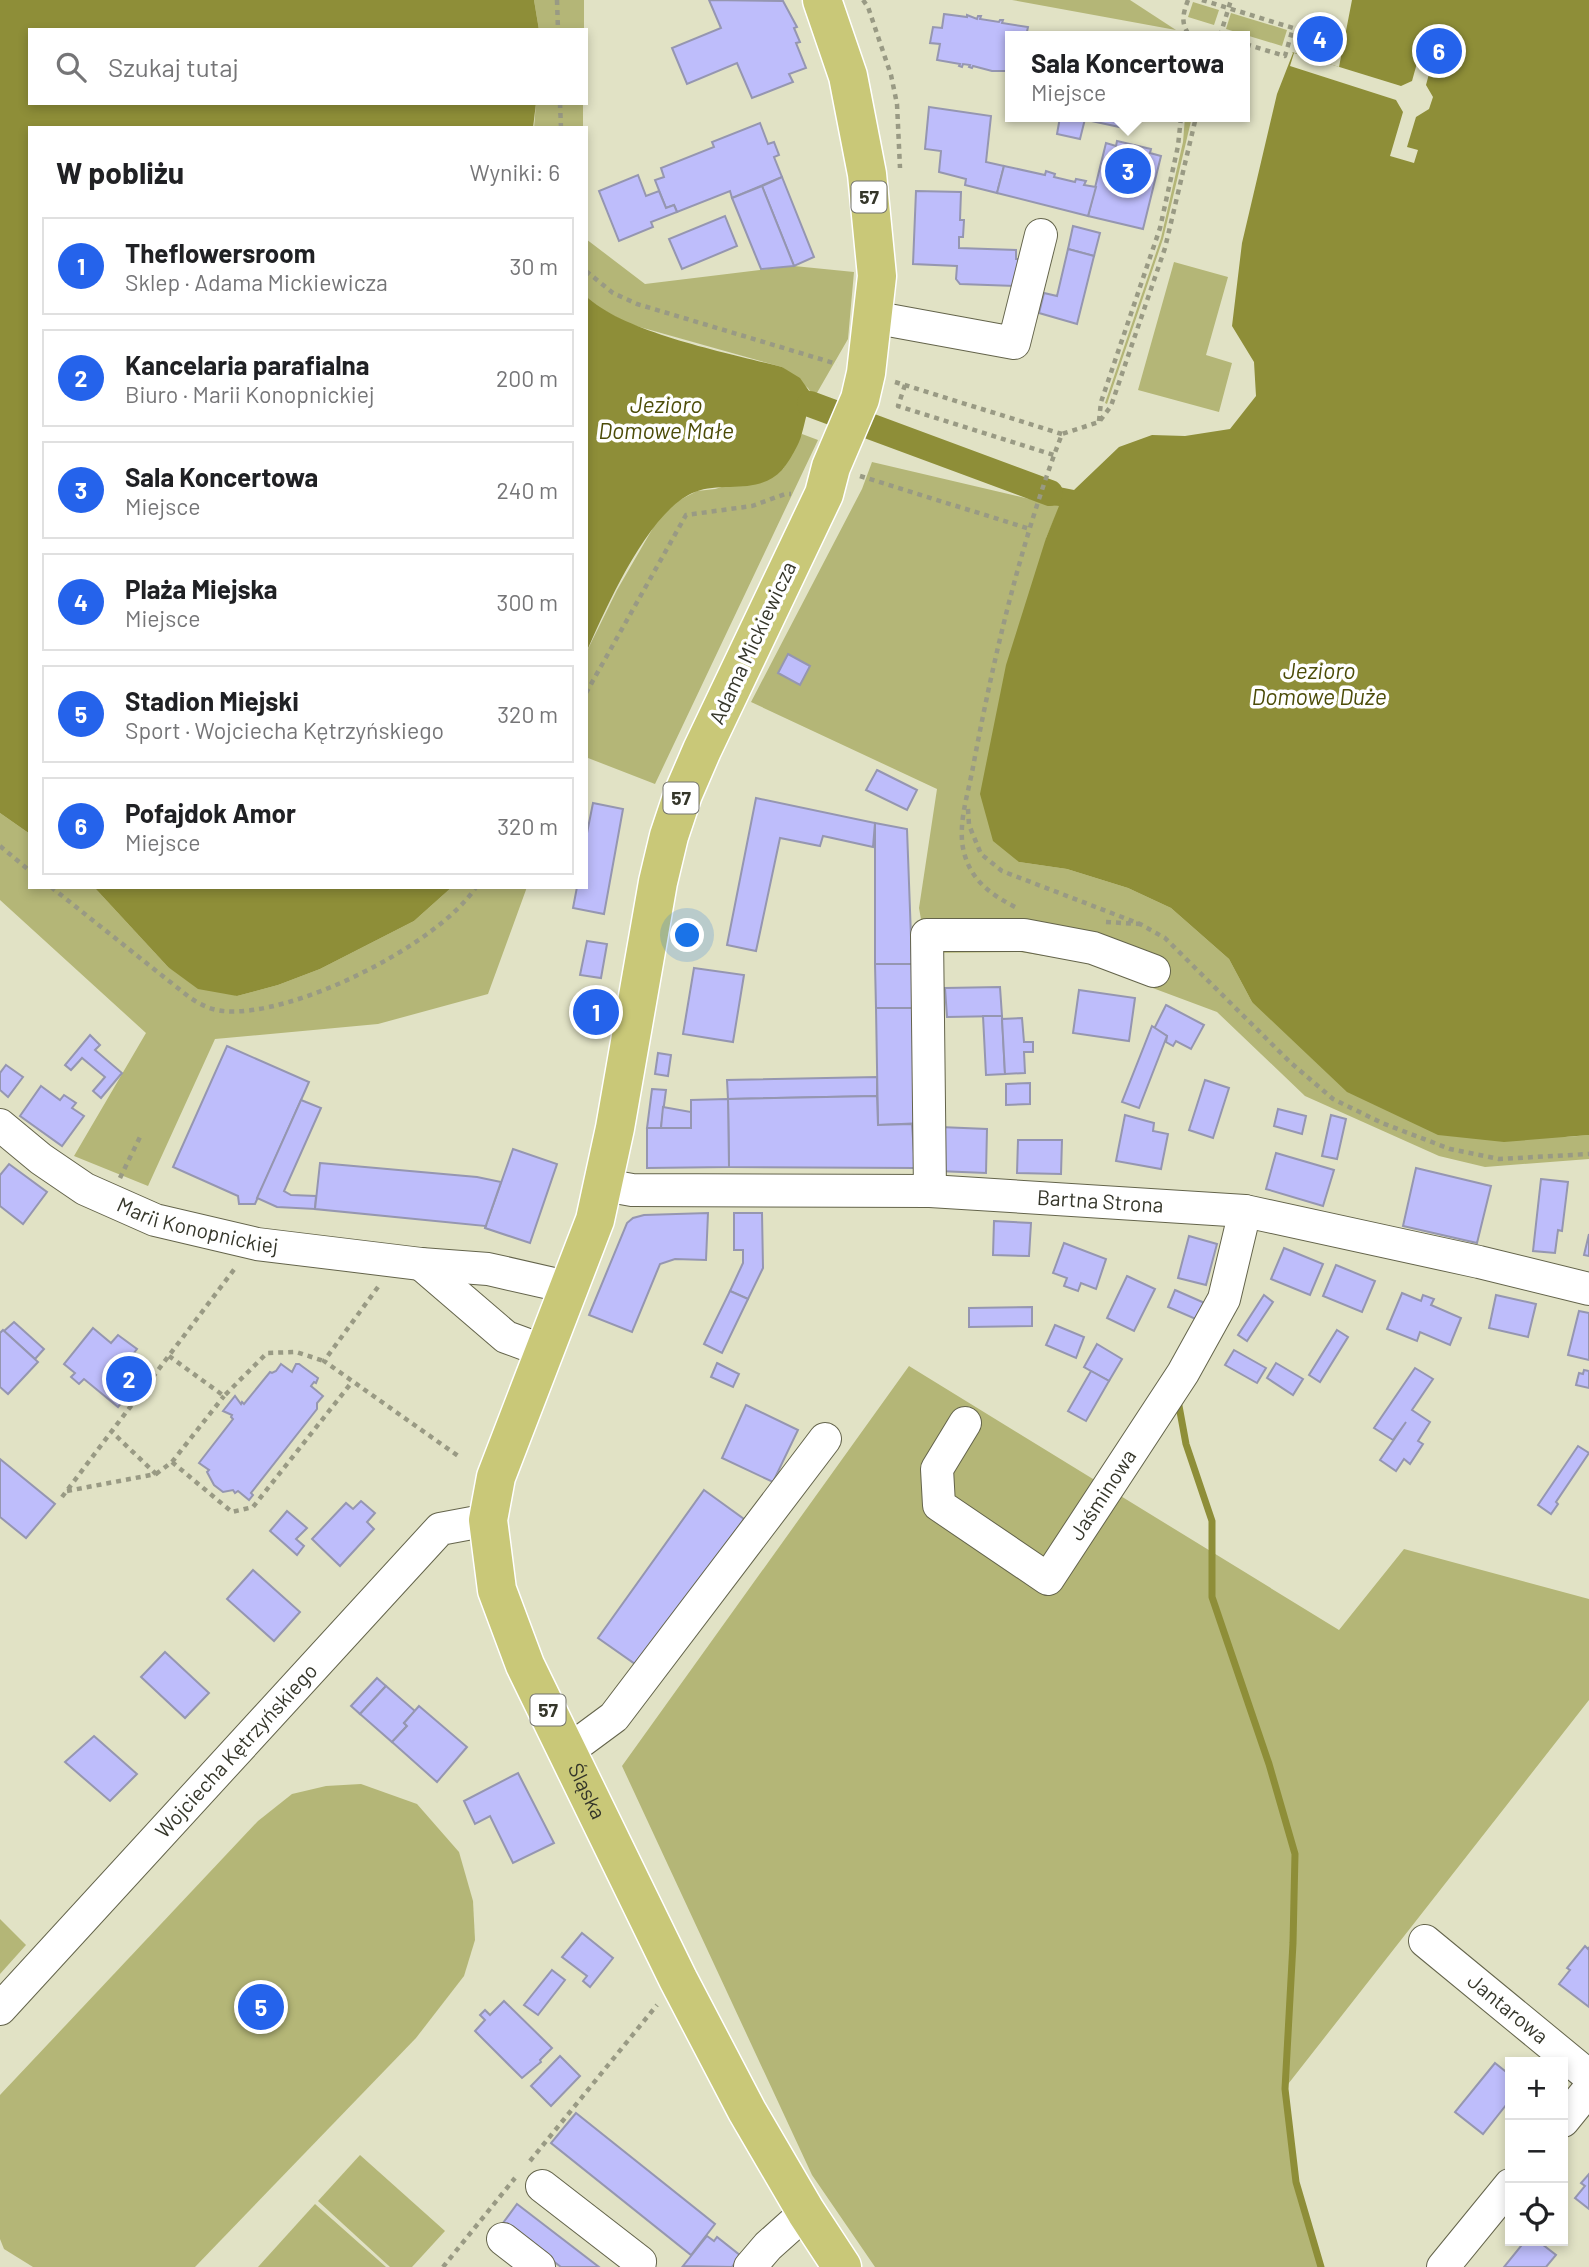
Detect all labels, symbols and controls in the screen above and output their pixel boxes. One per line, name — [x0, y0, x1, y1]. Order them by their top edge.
pin: 4 — [1297, 13, 1343, 65]
pin: 6 — [1416, 25, 1462, 77]
search box — [28, 28, 588, 105]
popup — [1005, 31, 1250, 122]
text: Sala Koncertowa — [1031, 47, 1224, 78]
icon: search — [52, 48, 90, 86]
text: Szukaj tutaj — [108, 51, 239, 82]
text: Miejsce — [1031, 78, 1106, 106]
pin: 3 — [1105, 145, 1151, 197]
text: W pobliżu — [56, 154, 184, 190]
text: Wyniki: 6 — [470, 158, 560, 186]
road number: 57 — [852, 182, 886, 212]
text: Theflowersroom — [125, 237, 316, 268]
text: 1 — [77, 252, 85, 280]
text: 30 m — [510, 252, 558, 280]
text: Sklep · Adama Mickiewicza — [125, 268, 388, 296]
text: Kancelaria parafialna — [125, 349, 369, 380]
text: 2 — [75, 364, 87, 392]
text: 200 m — [496, 364, 558, 392]
text: Biuro · Marii Konopnickiej — [125, 380, 375, 408]
water label: Jezioro Domowe Małe — [598, 390, 734, 444]
text: Sala Koncertowa — [125, 461, 318, 492]
text: 3 — [75, 476, 87, 504]
text: 240 m — [496, 476, 558, 504]
text: Miejsce — [125, 492, 200, 520]
street label: Adama Mickiewicza — [703, 557, 800, 728]
text: Plaża Miejska — [125, 573, 278, 604]
text: 4 — [74, 588, 88, 616]
text: 300 m — [497, 588, 558, 616]
text: Miejsce — [125, 604, 200, 632]
water label: Jezioro Domowe Duże — [1251, 656, 1387, 710]
text: Stadion Miejski — [125, 685, 299, 716]
text: 5 — [75, 700, 87, 728]
text: 320 m — [497, 700, 558, 728]
text: Sport · Wojciecha Kętrzyńskiego — [125, 716, 444, 744]
road number: 57 — [664, 782, 698, 814]
text: Pofajdok Amor — [125, 797, 296, 828]
text: 6 — [75, 812, 87, 840]
text: 320 m — [497, 812, 558, 840]
text: Miejsce — [125, 828, 200, 856]
your location — [670, 918, 704, 952]
pin: 1 — [573, 986, 619, 1038]
street label: Bartna Strona — [1036, 1184, 1164, 1217]
street label: Marii Konopnickiej — [114, 1191, 280, 1258]
pin: 2 — [106, 1353, 152, 1405]
street label: Jaśminowa — [1063, 1444, 1141, 1544]
street label: Wojciecha Kętrzyńskiego — [149, 1658, 322, 1842]
road number: 57 — [530, 1694, 566, 1726]
street label: Śląska — [564, 1759, 612, 1823]
street label: Jantarowa — [1463, 1967, 1554, 2048]
pin: 5 — [238, 1981, 284, 2033]
map controls — [1505, 2057, 1568, 2246]
button: + — [1505, 2057, 1568, 2120]
button: − — [1505, 2120, 1568, 2183]
button: locate — [1505, 2183, 1568, 2246]

